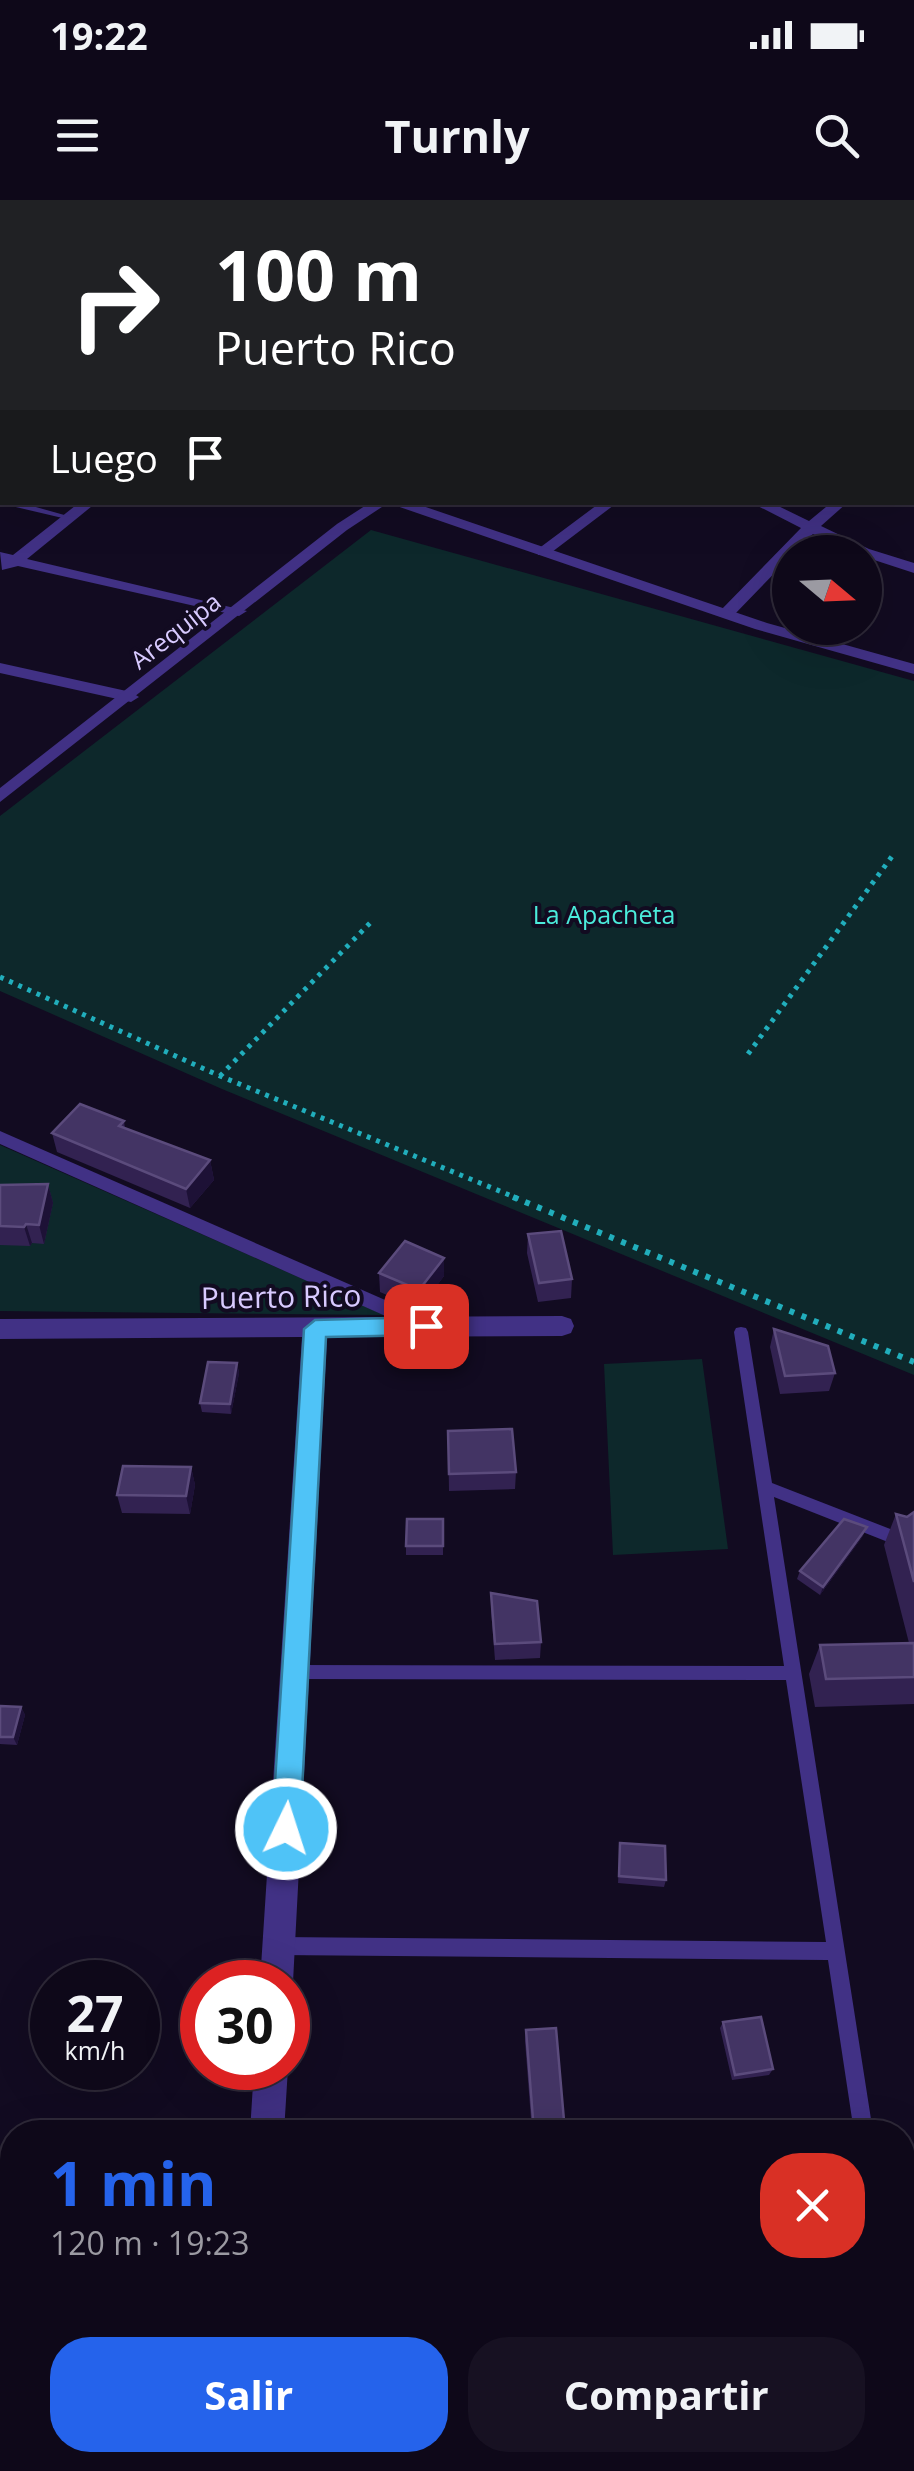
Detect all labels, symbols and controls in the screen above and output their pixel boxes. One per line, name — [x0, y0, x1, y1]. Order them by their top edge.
text: 19:22 — [50, 9, 148, 61]
text: Turnly — [385, 105, 529, 166]
icon: menu — [50, 108, 105, 163]
icon: search — [809, 108, 864, 163]
text: 100 m — [215, 226, 422, 322]
icon: right — [50, 240, 180, 370]
text: Puerto Rico — [215, 317, 456, 378]
icon: arrive — [178, 430, 233, 485]
text: Luego — [50, 432, 158, 484]
north arrow — [772, 535, 882, 645]
map controls — [772, 535, 882, 645]
street label: Arequipa — [123, 584, 227, 676]
park label: La Apacheta — [533, 897, 675, 931]
street label: Puerto Rico — [200, 1274, 362, 1318]
pin — [384, 1284, 469, 1369]
icon: arrive — [399, 1299, 454, 1354]
position arrow — [234, 1777, 338, 1881]
speed limit sign: 30 — [180, 1960, 310, 2090]
text: 27 — [66, 1979, 124, 2047]
text: km/h — [65, 2033, 125, 2067]
text: 1 min — [50, 2142, 217, 2224]
button: close — [760, 2153, 865, 2258]
text: 120 m · 19:23 — [50, 2221, 249, 2264]
button: Salir — [50, 2337, 448, 2452]
button: Compartir — [468, 2337, 865, 2452]

